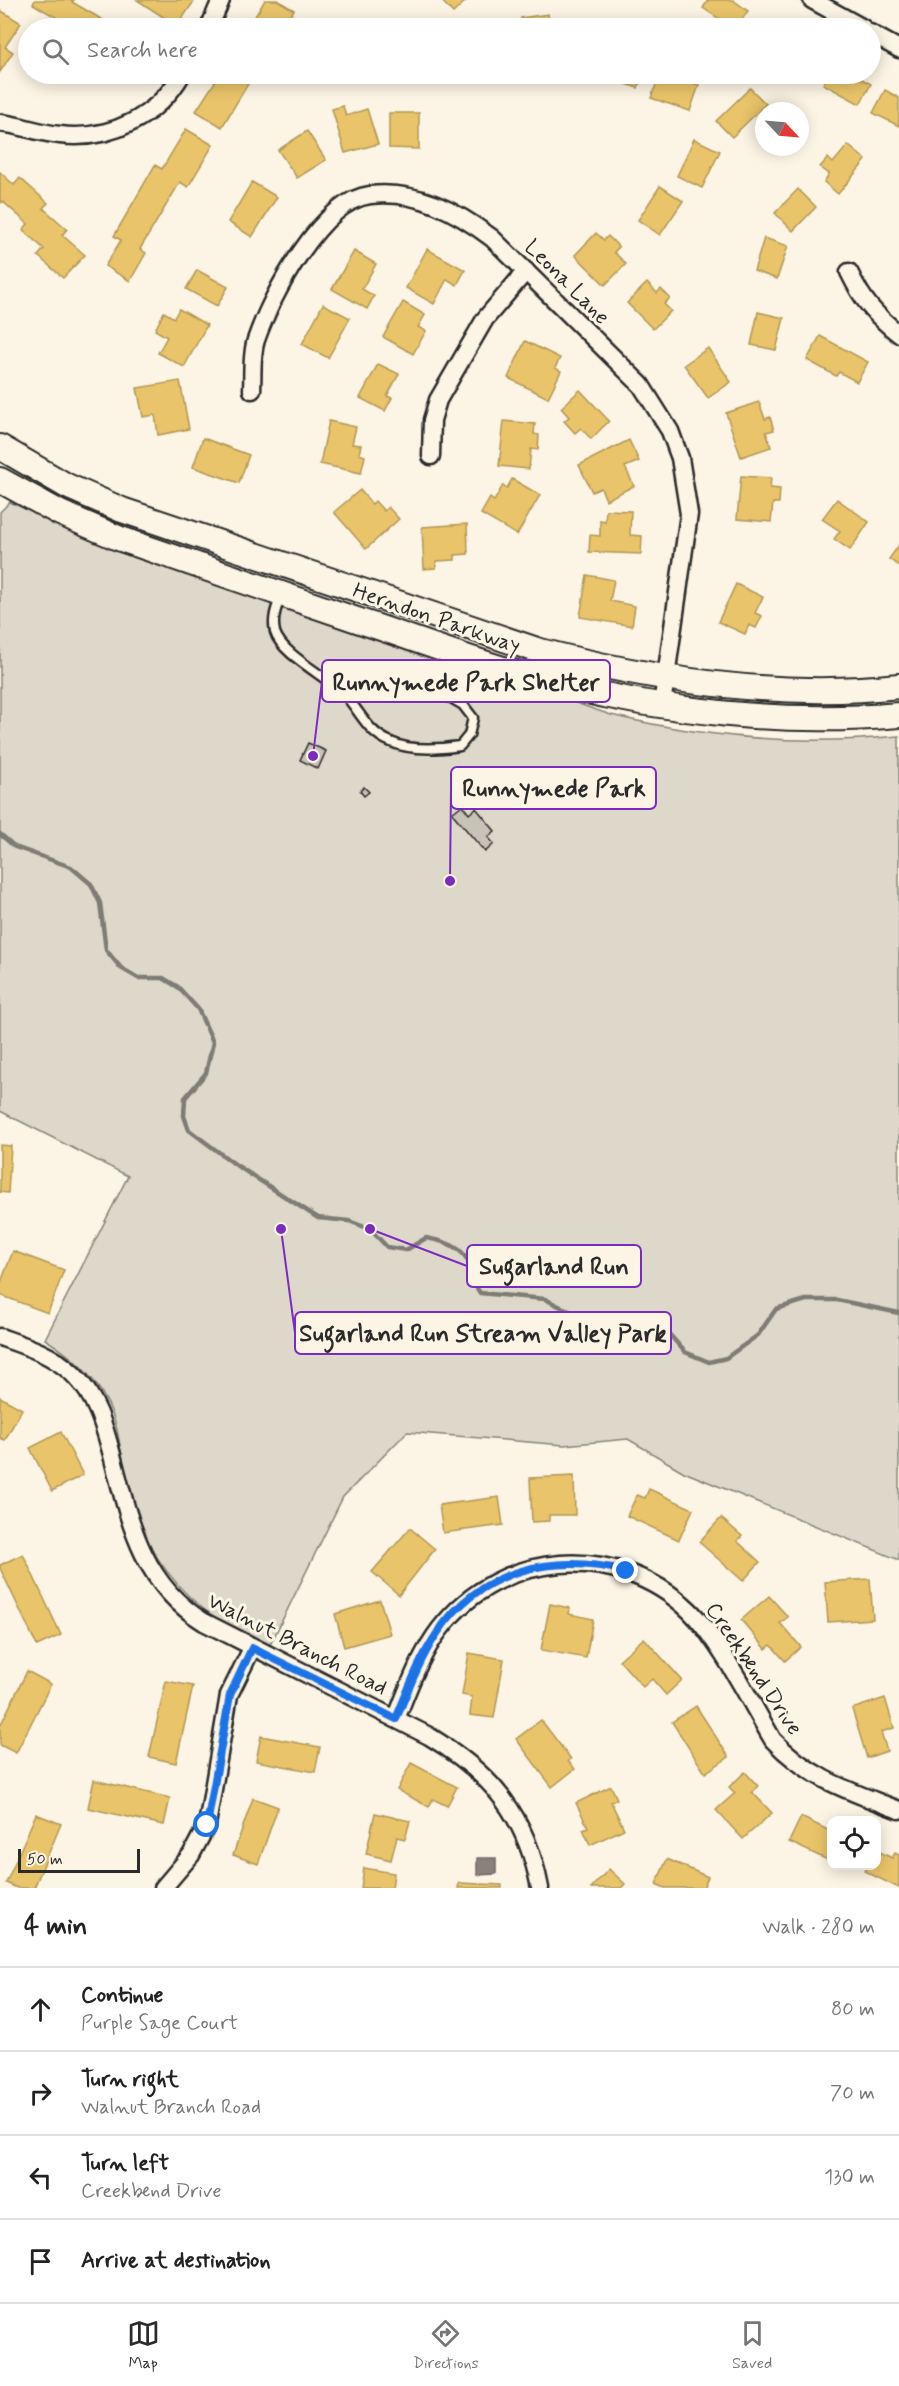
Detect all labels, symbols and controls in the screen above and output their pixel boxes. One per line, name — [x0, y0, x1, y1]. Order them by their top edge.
search box — [18, 18, 881, 84]
icon: search — [39, 35, 72, 68]
text: Search here — [87, 37, 198, 65]
north arrow — [755, 102, 809, 156]
street label: Leona Lane — [518, 234, 615, 331]
street label: Herndon Parkway — [349, 577, 524, 661]
callout: Runnymede Park Shelter — [322, 660, 610, 702]
text: Runnymede Park Shelter — [332, 668, 601, 699]
callout: Runnymede Park — [451, 767, 656, 809]
text: Runnymede Park — [462, 774, 646, 805]
callout: Sugarland Run — [467, 1245, 641, 1287]
text: Sugarland Run — [479, 1252, 629, 1286]
callout: Sugarland Run Stream Valley Park — [295, 1312, 671, 1354]
text: Sugarland Run Stream Valley Park — [299, 1319, 667, 1353]
route end — [612, 1557, 638, 1583]
street label: Walnut Branch Road — [203, 1587, 392, 1702]
street label: Creekbend Drive — [699, 1597, 808, 1741]
route start — [193, 1811, 219, 1837]
map controls — [827, 1816, 881, 1870]
button: locate — [827, 1816, 881, 1870]
scale bar — [18, 1846, 140, 1874]
text: 50 m — [27, 1849, 63, 1870]
text: 4 min — [24, 1910, 87, 1944]
text: Walk · 280 m — [762, 1914, 875, 1941]
text: Continue — [81, 1982, 163, 2010]
icon: ahead — [24, 1993, 57, 2026]
text: 80 m — [831, 1996, 875, 2023]
text: Purple Sage Court — [81, 2010, 238, 2037]
text: Turn right — [81, 2066, 179, 2094]
icon: right — [24, 2077, 57, 2110]
text: 70 m — [830, 2080, 875, 2107]
text: Walnut Branch Road — [81, 2094, 261, 2121]
text: Turn left — [81, 2150, 169, 2178]
icon: left — [24, 2161, 57, 2194]
text: 130 m — [824, 2164, 875, 2191]
text: Creekbend Drive — [81, 2178, 222, 2205]
icon: arrive — [24, 2245, 57, 2278]
text: Arrive at destination — [81, 2247, 271, 2275]
tab: Map — [127, 2317, 160, 2374]
tab: Directions — [413, 2317, 479, 2374]
tab: Saved — [732, 2317, 772, 2374]

